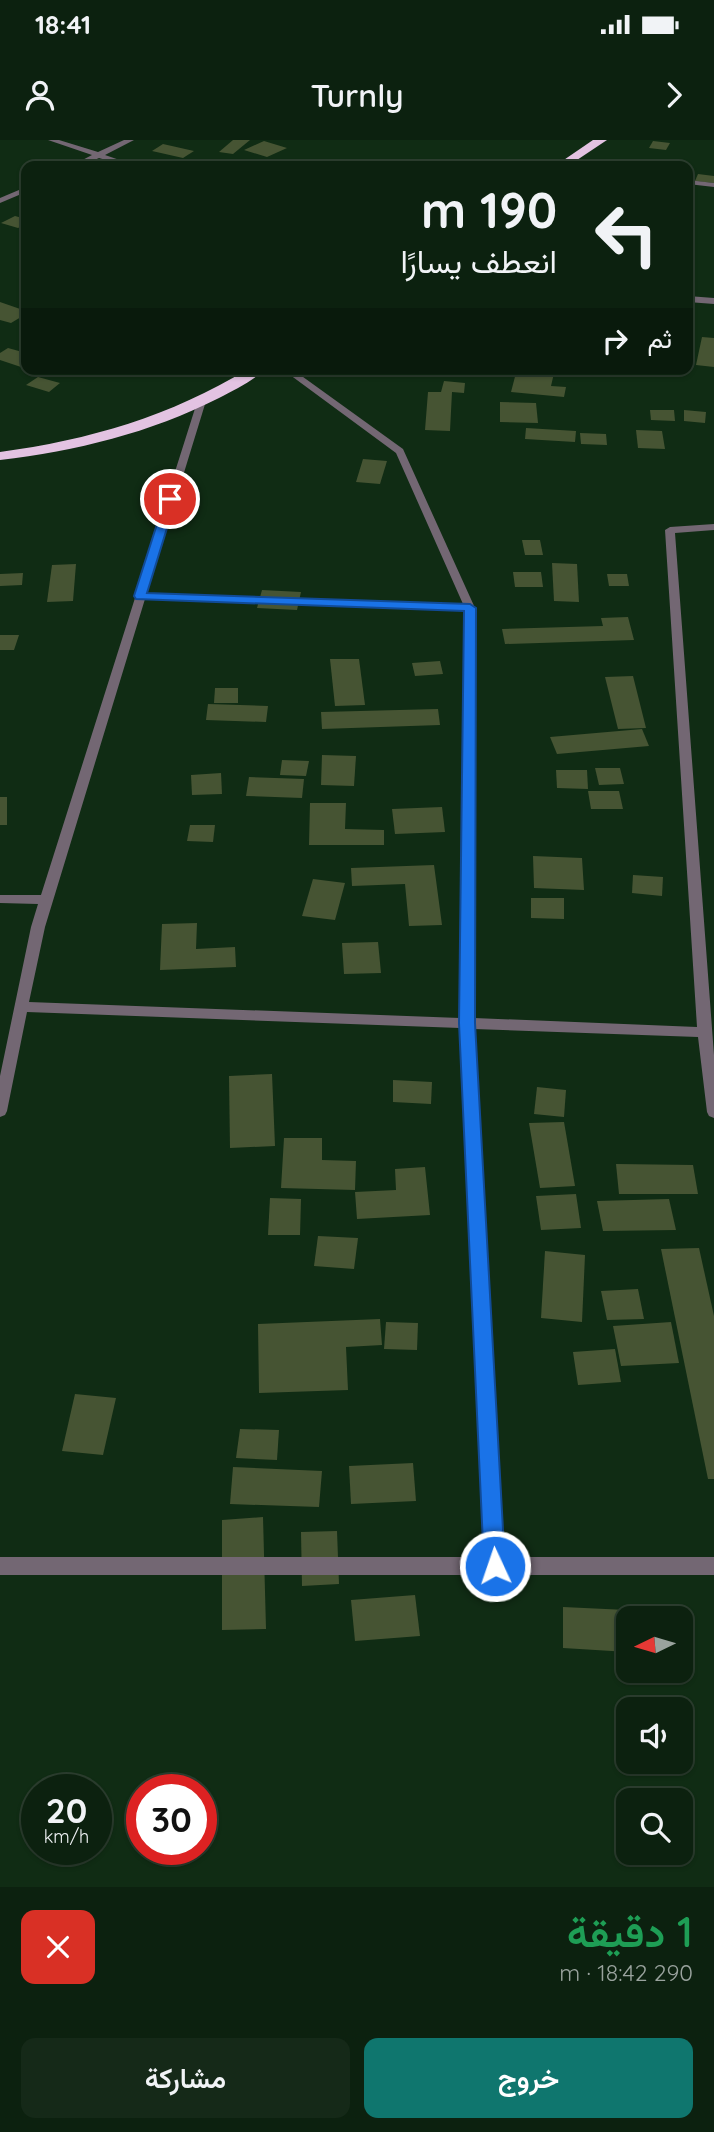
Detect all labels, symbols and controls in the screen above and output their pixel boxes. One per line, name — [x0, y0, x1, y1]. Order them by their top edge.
text: 18:41 — [35, 8, 91, 41]
text: Turnly — [310, 75, 404, 115]
icon: person — [21, 76, 59, 114]
icon: forward — [655, 76, 693, 114]
text: 190 m — [421, 179, 557, 240]
icon: left — [581, 189, 672, 280]
text: انعطف يسارًا — [401, 241, 557, 281]
icon: right — [596, 322, 634, 360]
text: ثم — [648, 322, 672, 355]
pin — [140, 469, 200, 529]
icon: arrive — [151, 480, 189, 518]
position arrow — [458, 1529, 532, 1603]
north arrow — [616, 1606, 693, 1684]
map controls — [616, 1606, 693, 1865]
button: sound — [616, 1697, 693, 1774]
speed limit sign: 30 — [126, 1774, 217, 1865]
text: 20 — [46, 1788, 87, 1832]
button: search — [616, 1788, 693, 1865]
text: km/h — [44, 1825, 89, 1848]
text: 1 دقيقة — [567, 1905, 693, 1958]
button: close — [21, 1910, 95, 1984]
text: 290 m · 18:42 — [559, 1958, 693, 1987]
button: مشاركة — [21, 2038, 350, 2118]
button: خروج — [364, 2038, 693, 2118]

